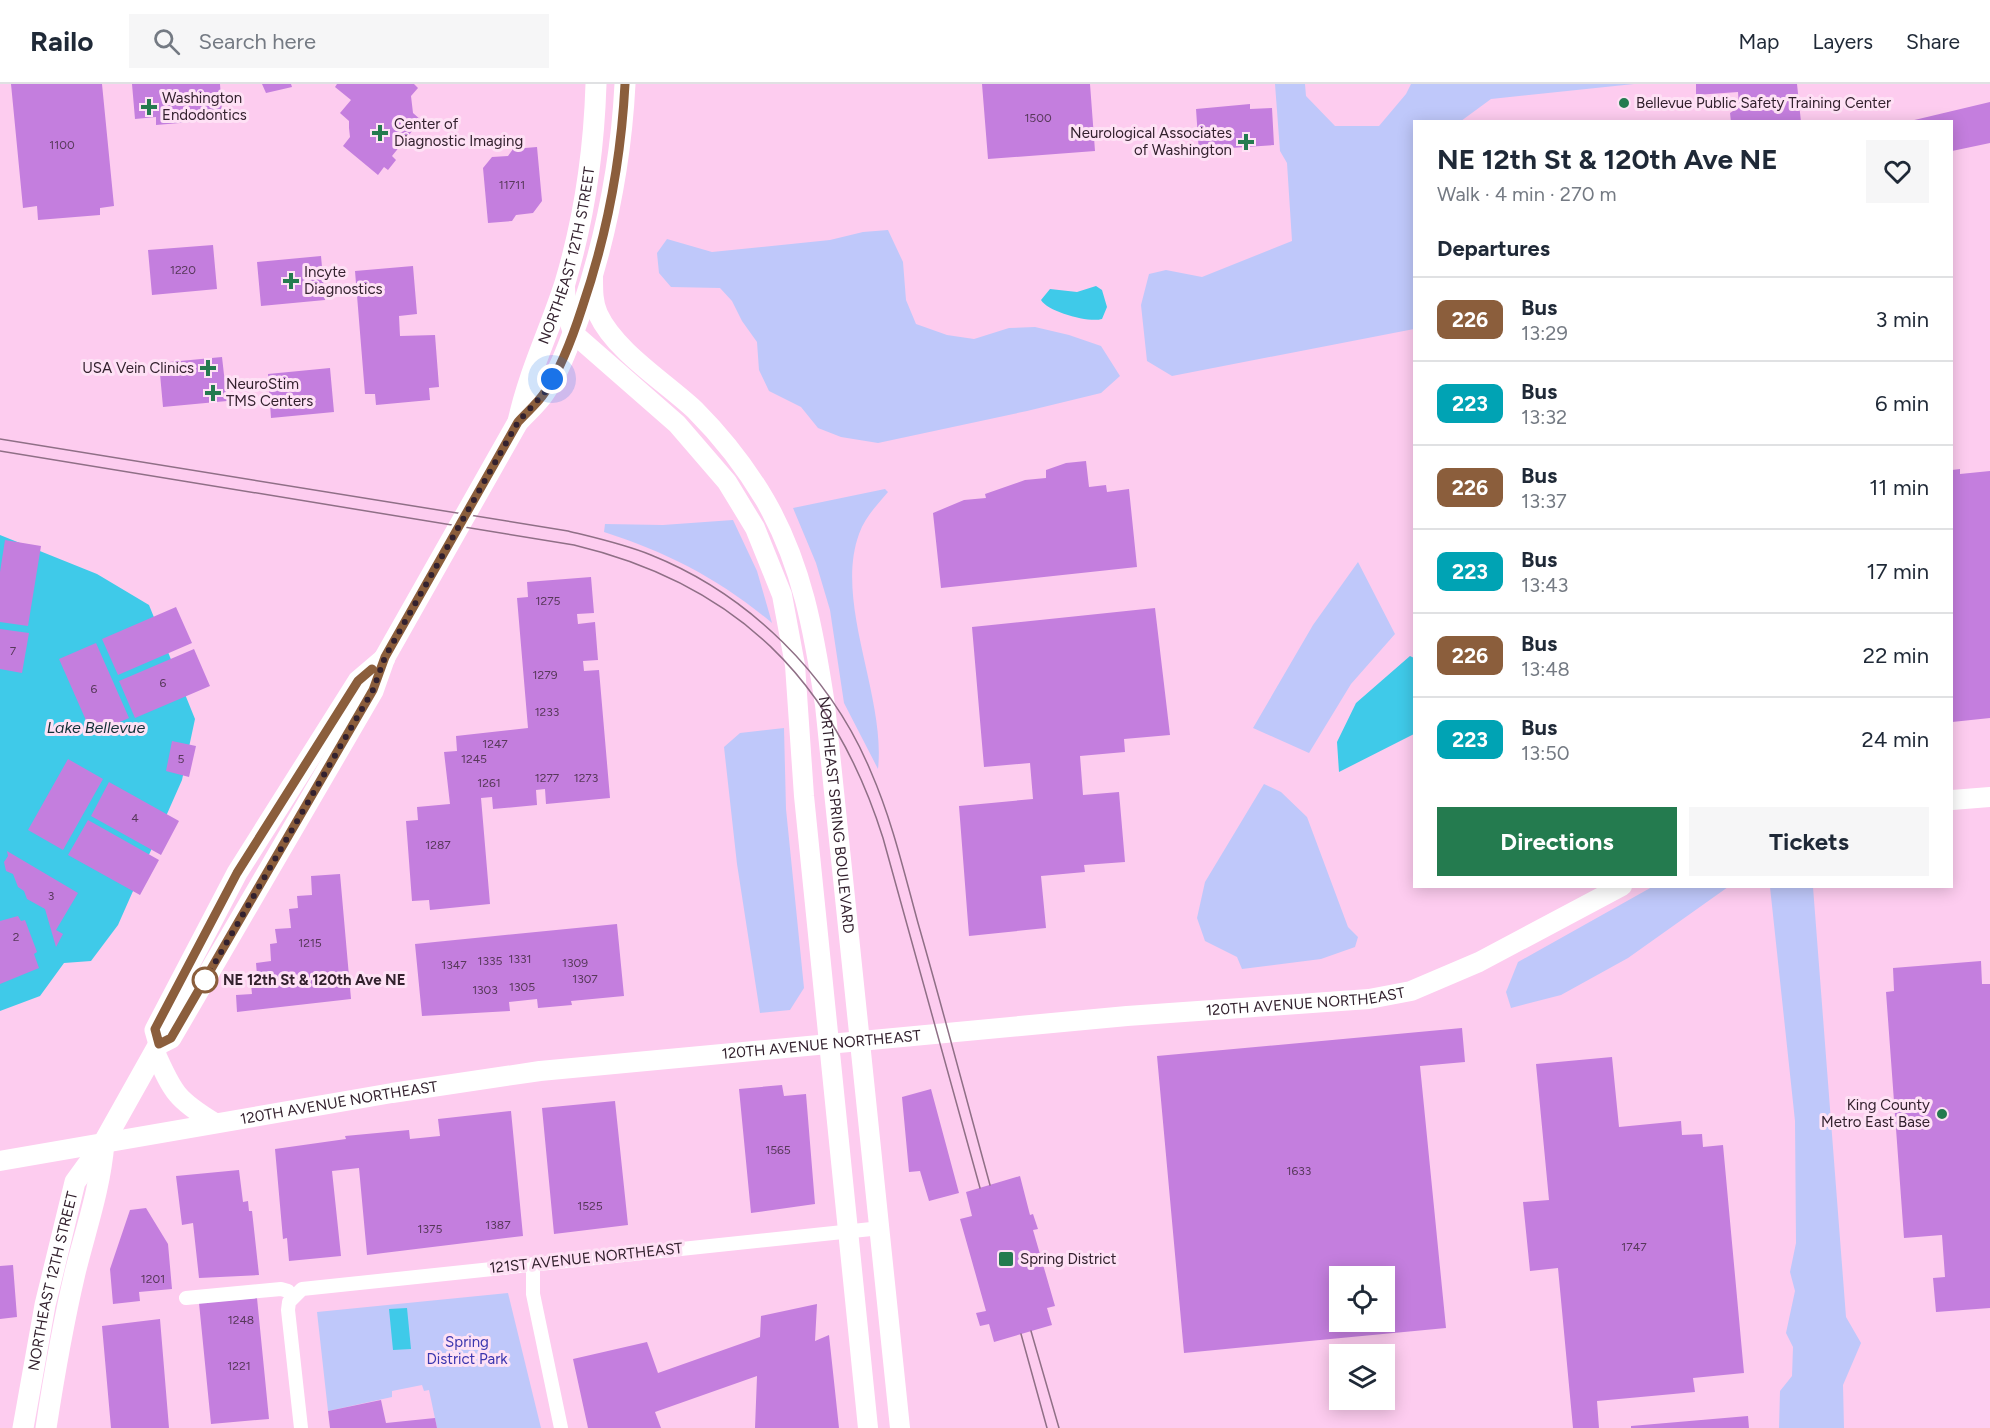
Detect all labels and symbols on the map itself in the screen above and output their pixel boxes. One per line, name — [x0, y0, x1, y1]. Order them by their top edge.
place label: Washington Endodontics — [162, 89, 247, 124]
place label: Bellevue Public Safety Training Center — [1636, 94, 1891, 112]
marker: Bellevue Public Safety Training Center — [1617, 96, 1631, 110]
marker: Washington Endodontics — [140, 98, 158, 116]
house number: 1500 — [1024, 111, 1052, 125]
place label: Center of Diagnostic Imaging — [394, 115, 523, 150]
marker: Center of Diagnostic Imaging — [371, 124, 389, 142]
place label: Neurological Associates of Washington — [1070, 124, 1232, 159]
marker: Neurological Associates of Washington — [1237, 133, 1255, 151]
house number: 1100 — [49, 138, 75, 152]
street label: NORTHEAST 12TH STREET — [534, 165, 598, 347]
house number: 11711 — [499, 178, 525, 192]
house number: 1220 — [170, 263, 196, 277]
place label: Incyte Diagnostics — [304, 263, 383, 298]
marker: Incyte Diagnostics — [282, 272, 300, 290]
place label: USA Vein Clinics — [82, 359, 194, 377]
marker: USA Vein Clinics — [199, 359, 217, 377]
your location — [537, 364, 567, 394]
place label: NeuroStim TMS Centers — [226, 375, 313, 410]
marker: NeuroStim TMS Centers — [204, 384, 222, 402]
house number: 1275 — [535, 594, 561, 608]
house number: 7 — [10, 644, 17, 658]
house number: 1279 — [533, 668, 558, 682]
house number: 6 — [160, 676, 167, 690]
house number: 6 — [91, 682, 98, 696]
street label: NORTHEAST SPRING BOULEVARD — [815, 695, 858, 935]
house number: 1233 — [535, 705, 559, 719]
water label: Lake Bellevue — [47, 718, 145, 737]
house number: 1247 — [482, 737, 508, 751]
house number: 5 — [178, 752, 185, 766]
house number: 1245 — [461, 752, 487, 766]
house number: 1277 — [535, 771, 560, 785]
house number: 1273 — [574, 771, 598, 785]
house number: 1261 — [477, 776, 501, 790]
house number: 4 — [131, 811, 139, 825]
house number: 1287 — [425, 838, 451, 852]
house number: 3 — [48, 889, 54, 903]
house number: 2 — [13, 930, 19, 944]
house number: 1215 — [298, 936, 322, 950]
house number: 1331 — [509, 952, 531, 966]
house number: 1335 — [478, 954, 503, 968]
house number: 1309 — [562, 956, 588, 970]
house number: 1347 — [441, 958, 467, 972]
marker: NE 12th St & 120th Ave NE — [192, 967, 218, 993]
place label: NE 12th St & 120th Ave NE — [223, 971, 406, 989]
house number: 1307 — [572, 972, 598, 986]
house number: 1305 — [509, 980, 535, 994]
house number: 1303 — [472, 983, 498, 997]
street label: 120TH AVENUE NORTHEAST — [1205, 983, 1407, 1019]
street label: 120TH AVENUE NORTHEAST — [721, 1026, 922, 1063]
street label: 120TH AVENUE NORTHEAST — [239, 1077, 440, 1128]
place label: King County Metro East Base — [1821, 1096, 1930, 1131]
marker: King County Metro East Base — [1935, 1107, 1949, 1121]
house number: 1565 — [765, 1143, 791, 1157]
house number: 1633 — [1287, 1164, 1311, 1178]
street label: NORTHEAST 12TH STREET — [24, 1189, 82, 1372]
house number: 1525 — [577, 1199, 603, 1213]
house number: 1387 — [485, 1218, 511, 1232]
house number: 1375 — [418, 1222, 443, 1236]
street label: 121ST AVENUE NORTHEAST — [488, 1239, 684, 1277]
house number: 1747 — [1621, 1240, 1647, 1254]
marker: Spring District — [997, 1250, 1015, 1268]
place label: Spring District — [1020, 1250, 1117, 1268]
house number: 1201 — [141, 1272, 165, 1286]
house number: 1248 — [228, 1313, 254, 1327]
park label: Spring District Park — [426, 1333, 508, 1368]
house number: 1221 — [227, 1359, 251, 1373]

